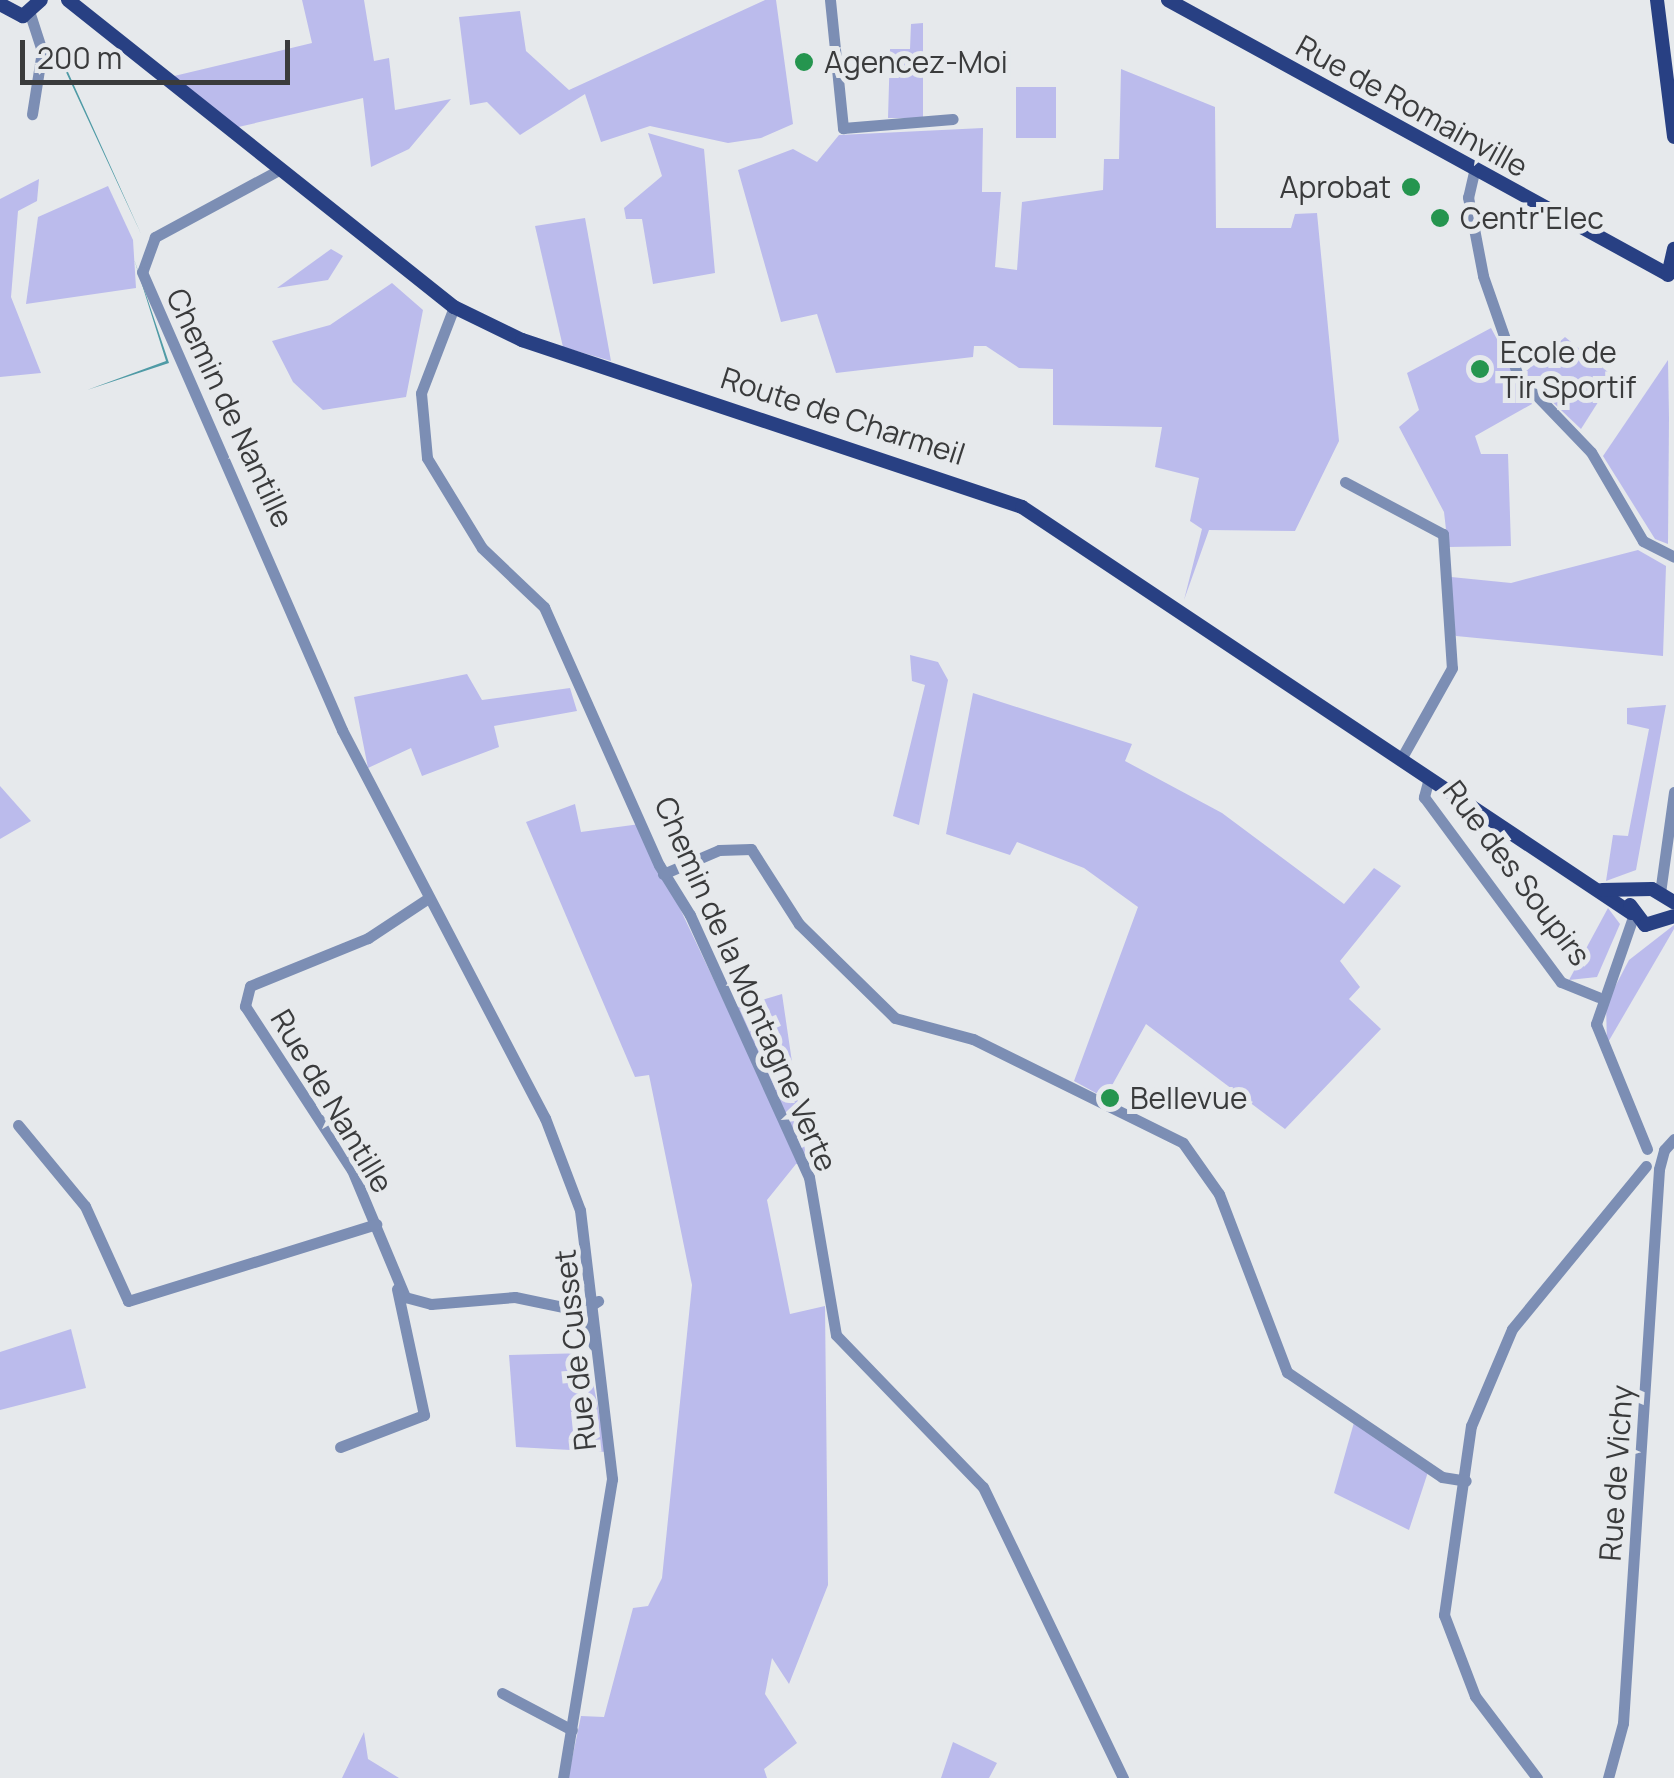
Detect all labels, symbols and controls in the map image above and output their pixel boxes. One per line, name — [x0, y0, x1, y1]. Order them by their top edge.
scale bar — [25, 20, 295, 82]
street label: Rue de Romainville — [1290, 27, 1534, 185]
text: 200 m — [37, 37, 122, 78]
place label: Agencez-Moi — [824, 44, 1008, 80]
marker: Agencez-Moi — [793, 51, 815, 73]
place label: Aprobat — [1280, 169, 1391, 205]
marker: Aprobat — [1400, 176, 1422, 198]
place label: Centr'Elec — [1460, 200, 1604, 236]
marker: Centr'Elec — [1429, 207, 1451, 229]
street label: Chemin de Nantille — [159, 283, 301, 533]
place label: Ecole de Tir Sportif — [1500, 334, 1636, 404]
marker: Ecole de Tir Sportif — [1469, 358, 1491, 380]
street label: Route de Charmeil — [716, 360, 970, 472]
street label: Rue des Soupirs — [1436, 773, 1598, 973]
street label: Chemin de la Montagne Verte — [647, 791, 845, 1177]
street label: Rue de Nantille — [263, 1003, 401, 1199]
place label: Bellevue — [1130, 1080, 1247, 1116]
marker: Bellevue — [1099, 1087, 1121, 1109]
street label: Rue de Cusset — [547, 1248, 603, 1452]
street label: Rue de Vichy — [1592, 1384, 1640, 1562]

